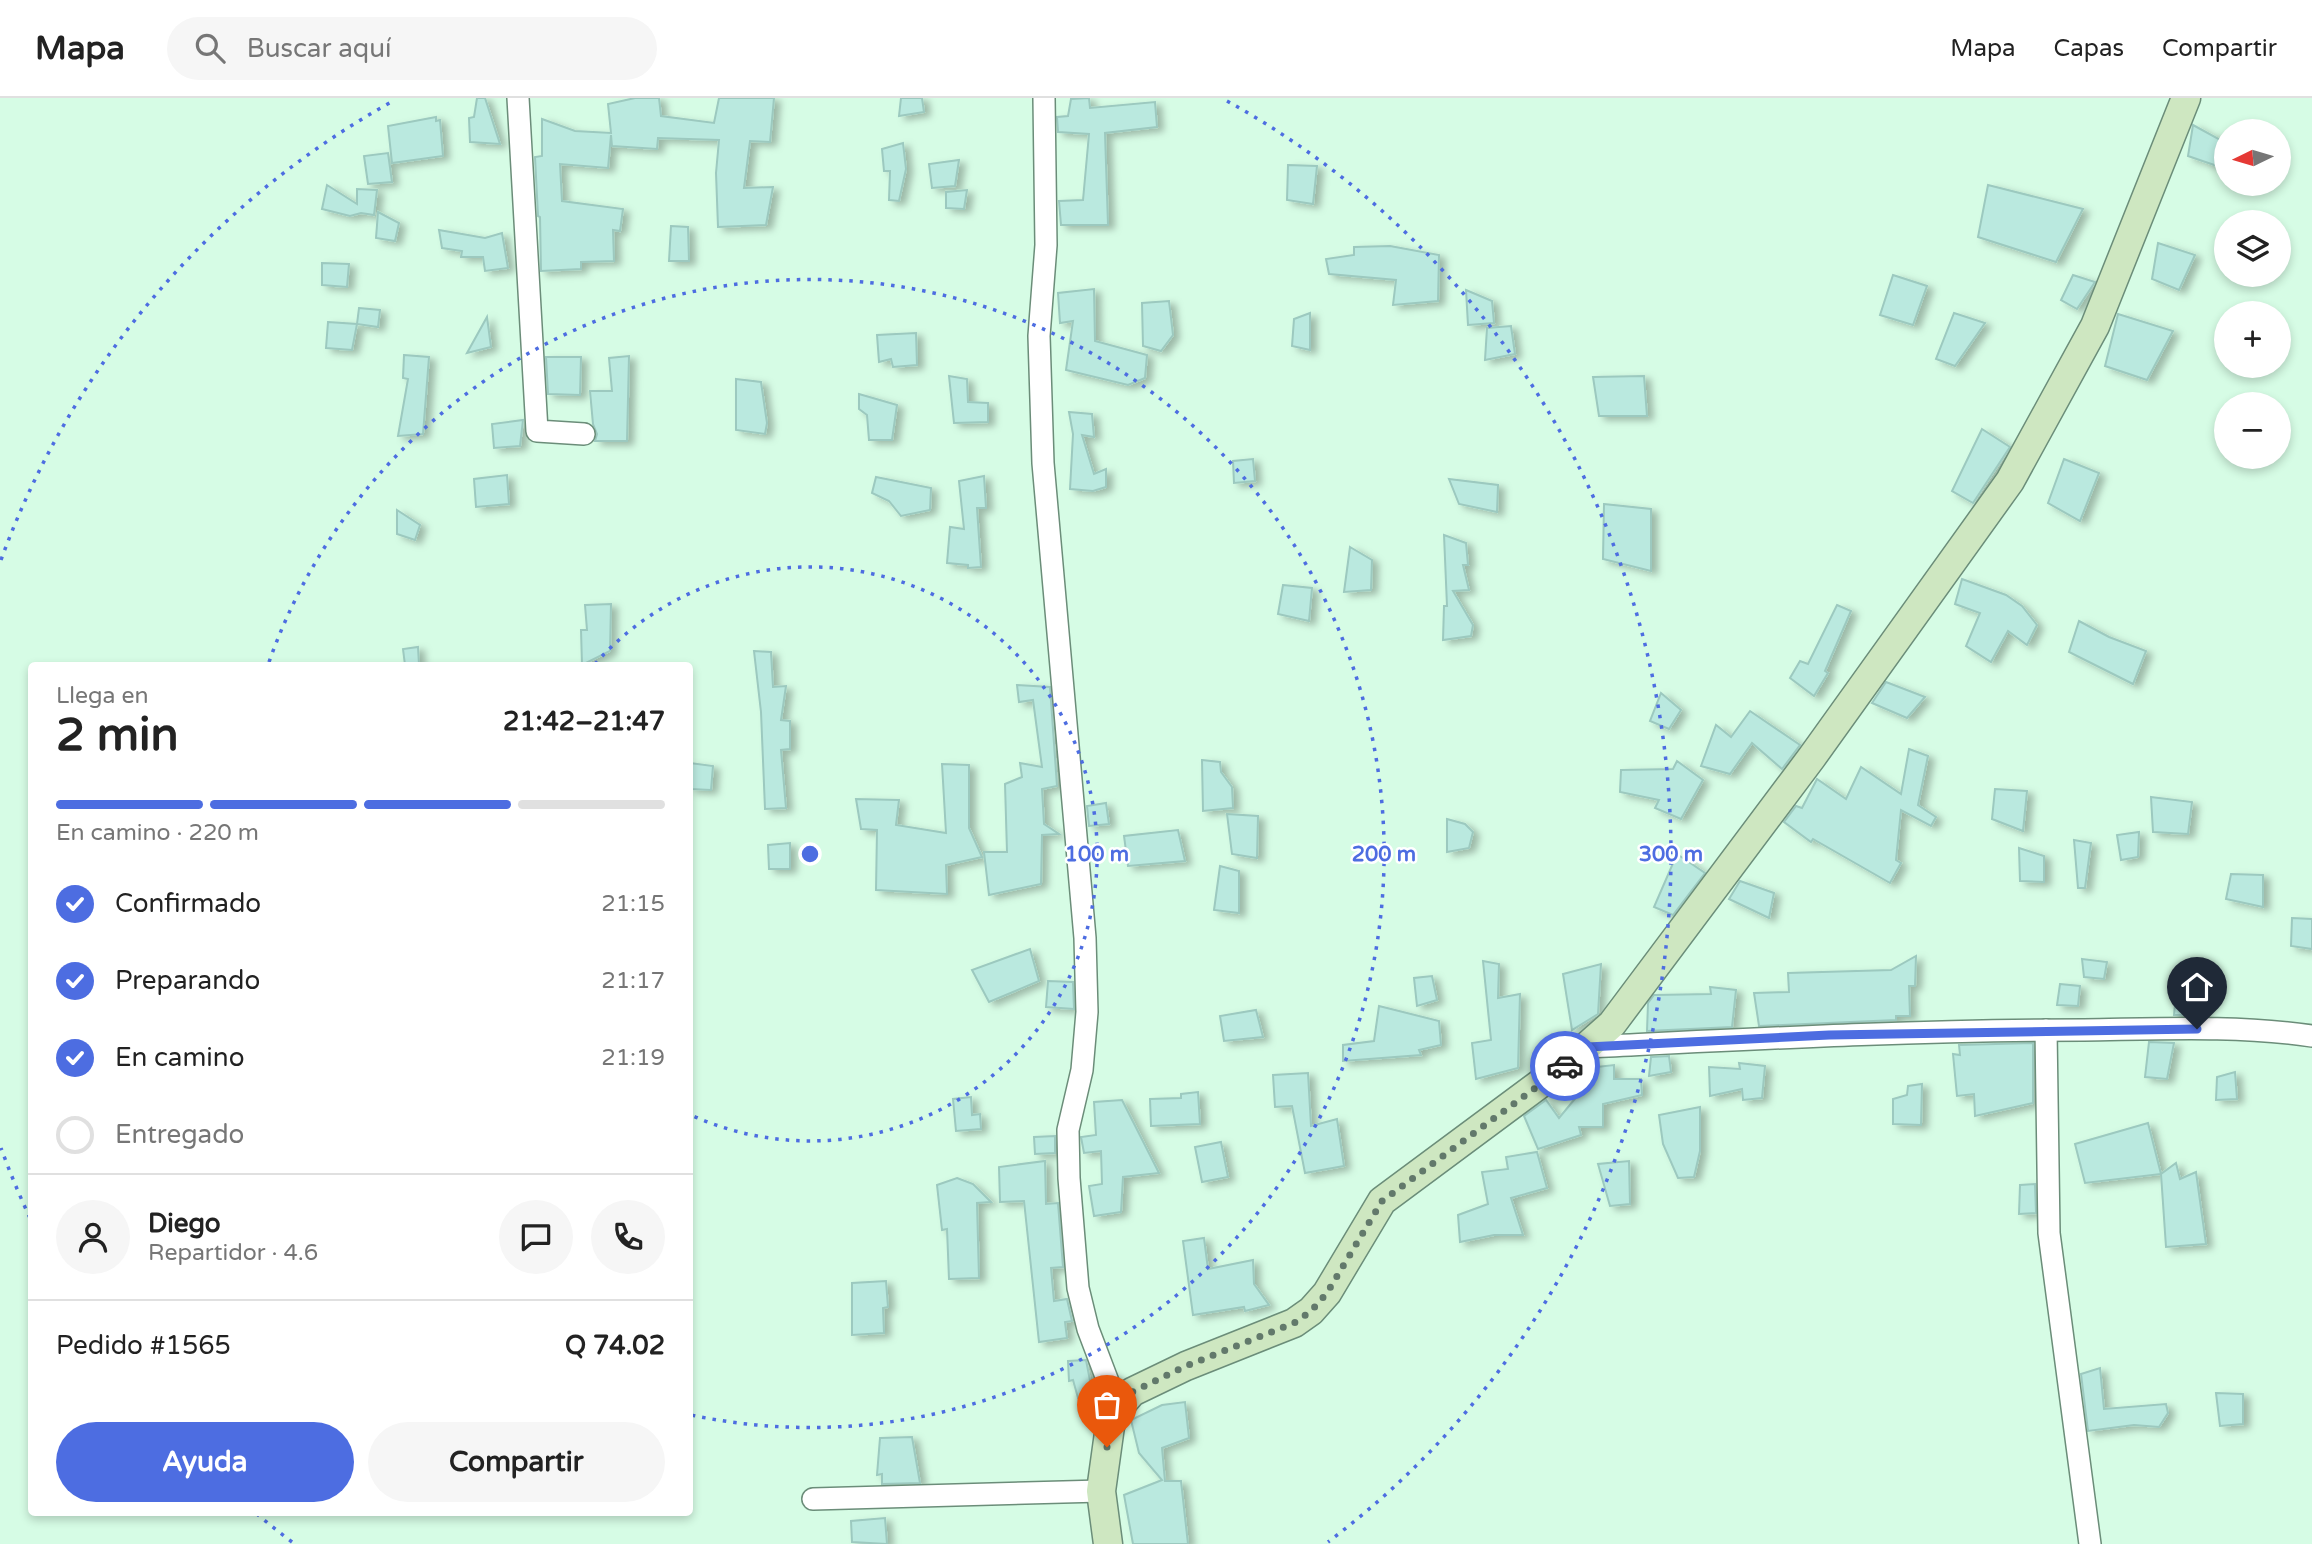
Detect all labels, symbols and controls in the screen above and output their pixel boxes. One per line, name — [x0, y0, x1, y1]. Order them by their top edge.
search box — [167, 17, 657, 80]
text: Mapa — [35, 29, 125, 68]
icon: search — [191, 29, 229, 67]
text: Buscar aquí — [247, 33, 391, 64]
text: Mapa — [1950, 34, 2016, 63]
text: Capas — [2054, 34, 2124, 63]
text: Compartir — [2162, 34, 2277, 63]
north arrow — [2214, 119, 2291, 196]
map controls — [2214, 119, 2291, 469]
button: layers — [2214, 210, 2291, 287]
button: + — [2214, 301, 2291, 378]
button: − — [2214, 392, 2291, 469]
text: Llega en — [56, 682, 148, 710]
text: 21:42–21:47 — [503, 706, 665, 737]
text: 2 min — [56, 708, 179, 763]
text: En camino · 220 m — [56, 819, 259, 847]
centre of rings — [798, 842, 822, 866]
text: 100 m — [1065, 842, 1129, 867]
text: 200 m — [1352, 842, 1416, 867]
text: 300 m — [1639, 842, 1703, 867]
icon: check — [56, 885, 94, 923]
text: Confirmado — [115, 888, 261, 919]
text: 21:15 — [601, 890, 665, 918]
pin — [2167, 957, 2227, 1029]
icon: check — [56, 962, 94, 1000]
text: Preparando — [115, 965, 260, 996]
text: 21:17 — [601, 967, 665, 995]
icon: home — [2178, 968, 2216, 1006]
courier — [1530, 1031, 1600, 1101]
icon: check — [56, 1039, 94, 1077]
text: En camino — [115, 1042, 244, 1073]
text: 21:19 — [601, 1044, 665, 1072]
icon: car — [1546, 1047, 1584, 1085]
text: Entregado — [115, 1119, 244, 1150]
button: person — [56, 1200, 130, 1274]
button: chat — [499, 1200, 573, 1274]
button: phone — [591, 1200, 665, 1274]
text: Diego — [148, 1208, 221, 1239]
text: Repartidor · 4.6 — [148, 1239, 318, 1267]
text: Pedido #1565 — [56, 1330, 231, 1361]
text: Q 74.02 — [565, 1330, 665, 1361]
pin — [1077, 1375, 1137, 1447]
icon: bag — [1088, 1386, 1126, 1424]
button: Ayuda — [56, 1422, 354, 1502]
button: Compartir — [368, 1422, 665, 1502]

